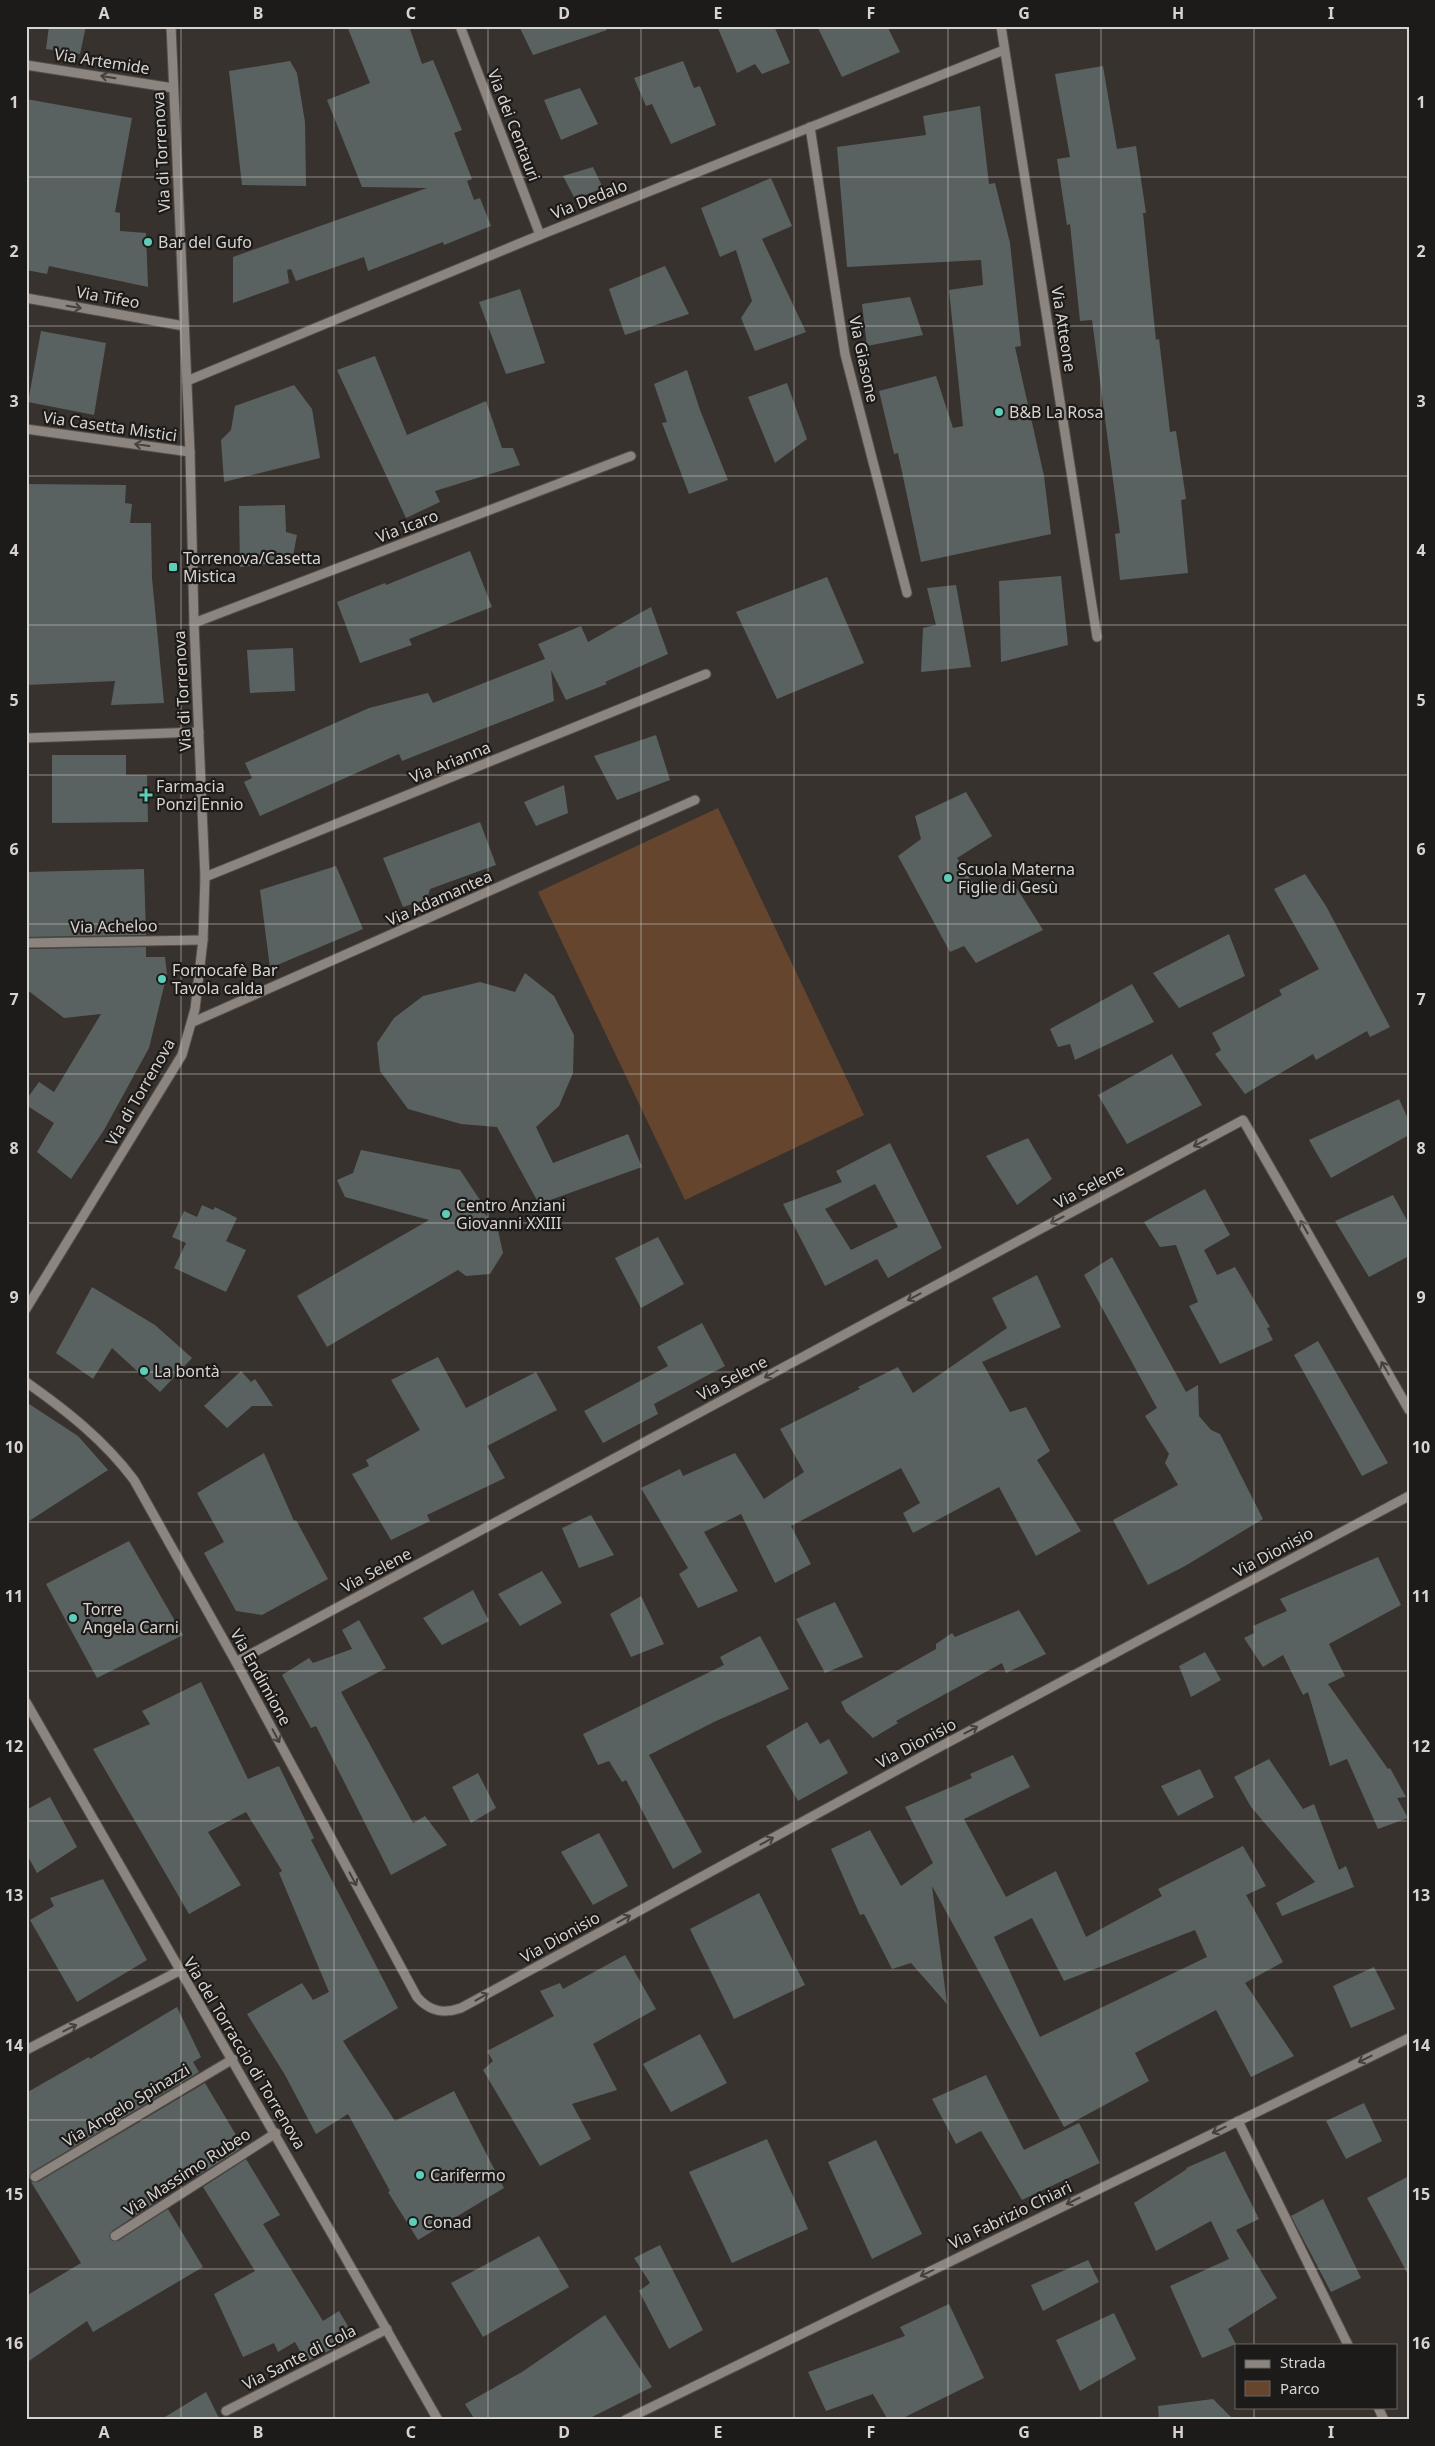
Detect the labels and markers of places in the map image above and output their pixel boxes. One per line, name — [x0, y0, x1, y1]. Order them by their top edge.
place label: Bar del Gufo — [158, 231, 252, 253]
marker: Bar del Gufo — [142, 236, 154, 248]
place label: B&B La Rosa — [1009, 401, 1103, 423]
marker: B&B La Rosa — [993, 406, 1005, 418]
place label: Torrenova/Casetta Mistica — [183, 547, 321, 587]
marker: Torrenova/Casetta Mistica — [167, 561, 179, 573]
place label: Farmacia Ponzi Ennio — [156, 775, 244, 815]
marker: Farmacia Ponzi Ennio — [140, 789, 152, 801]
place label: Scuola Materna Figlie di Gesù — [958, 858, 1075, 898]
marker: Scuola Materna Figlie di Gesù — [942, 872, 954, 884]
place label: Fornocafè Bar Tavola calda — [172, 959, 278, 999]
marker: Fornocafè Bar Tavola calda — [156, 973, 168, 985]
place label: Centro Anziani Giovanni XXIII — [456, 1194, 566, 1234]
marker: Centro Anziani Giovanni XXIII — [440, 1208, 452, 1220]
place label: La bontà — [154, 1360, 220, 1382]
marker: La bontà — [138, 1365, 150, 1377]
place label: Torre Angela Carni — [83, 1598, 179, 1638]
marker: Torre Angela Carni — [67, 1612, 79, 1624]
place label: Carifermo — [430, 2164, 506, 2186]
marker: Carifermo — [414, 2169, 426, 2181]
place label: Conad — [423, 2211, 472, 2233]
marker: Conad — [407, 2216, 419, 2228]

